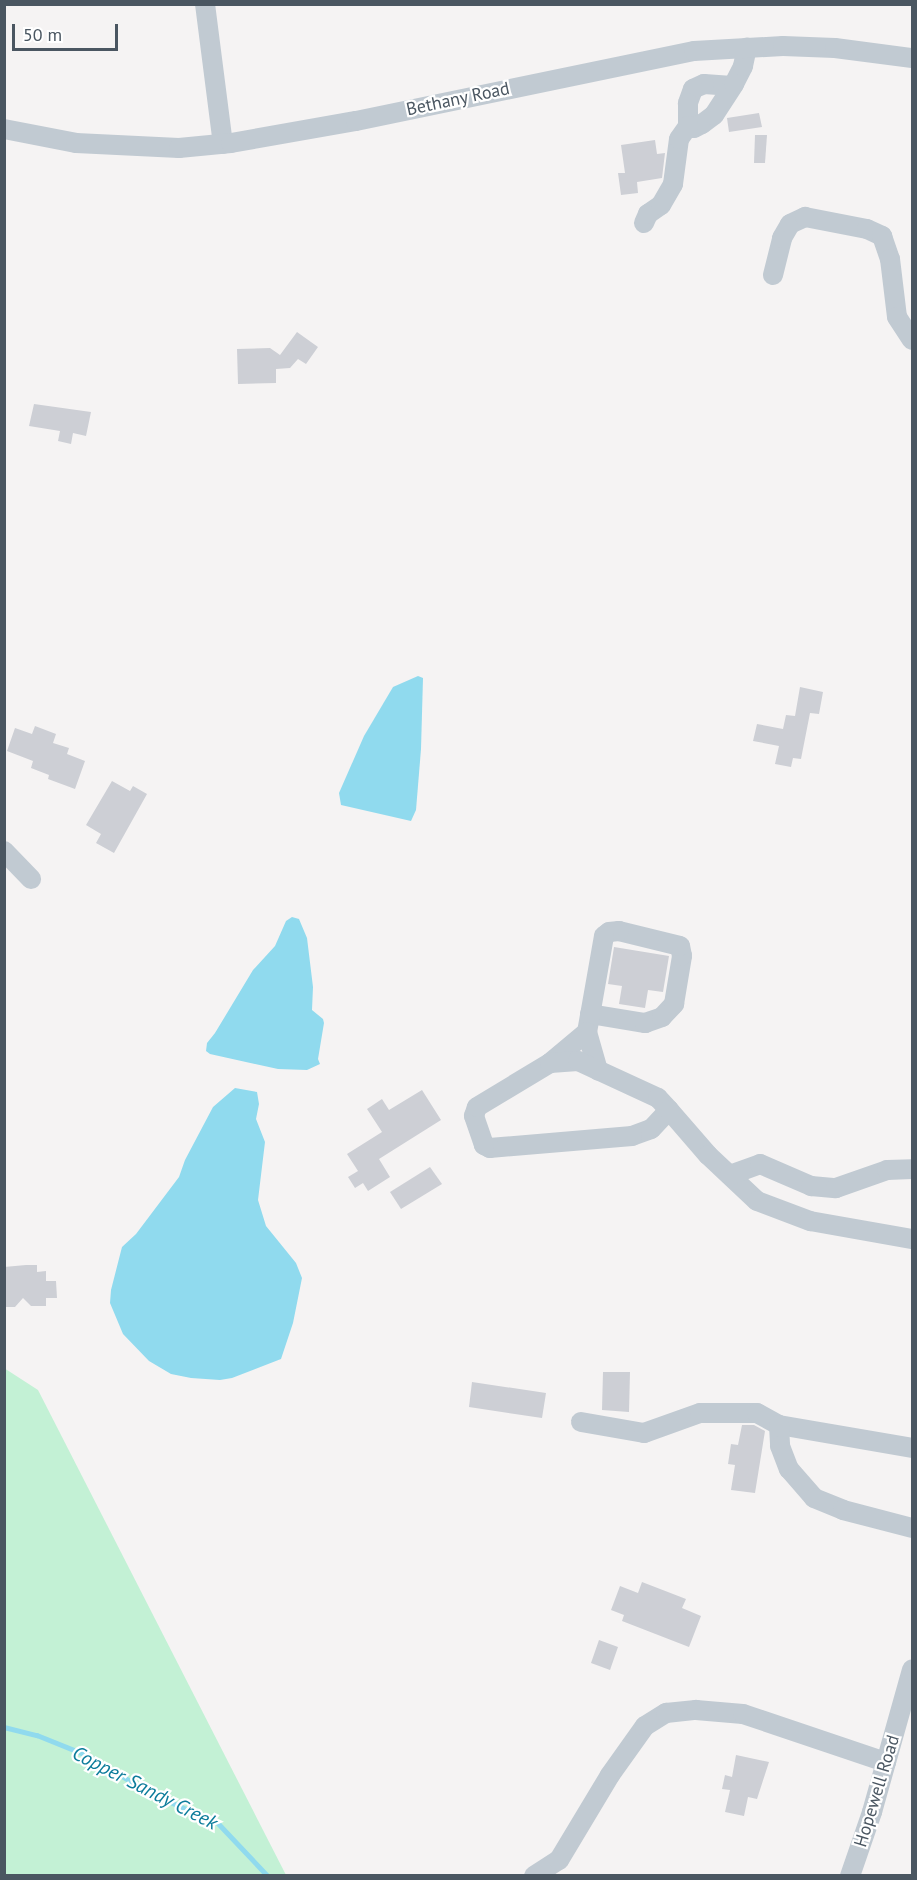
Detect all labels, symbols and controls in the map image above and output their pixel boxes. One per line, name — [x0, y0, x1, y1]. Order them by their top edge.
scale bar — [15, 12, 122, 50]
text: 50 m — [23, 23, 62, 46]
street label: Bethany Road — [404, 77, 512, 121]
street label: Hopewell Road — [850, 1732, 904, 1850]
water label: Copper Sandy Creek — [68, 1741, 222, 1835]

